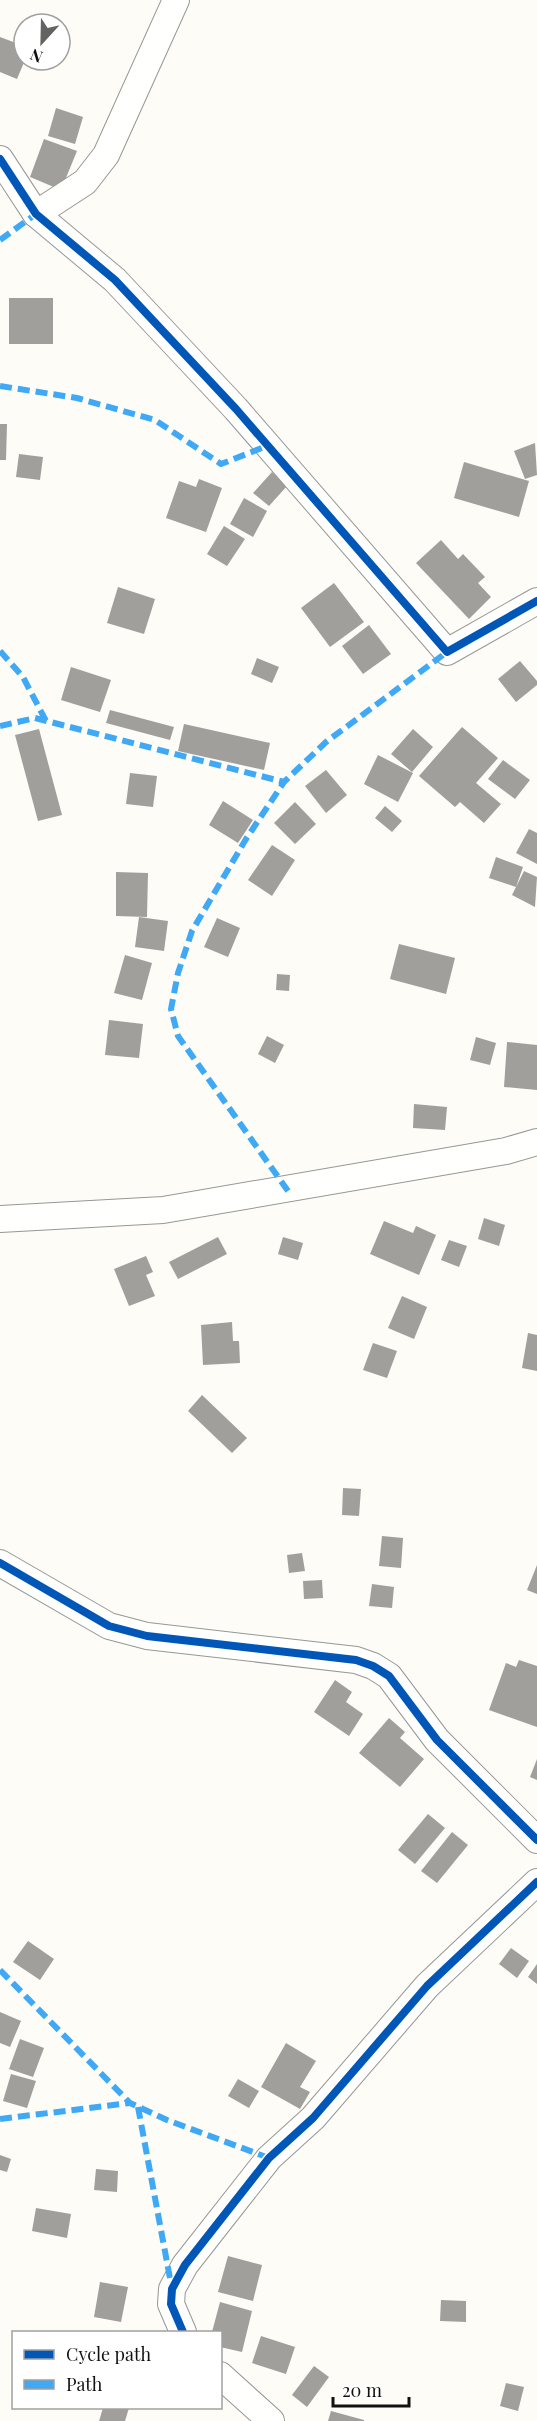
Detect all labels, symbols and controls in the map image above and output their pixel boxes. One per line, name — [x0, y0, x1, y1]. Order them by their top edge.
north arrow — [12, 12, 72, 72]
text: N — [26, 44, 45, 68]
legend — [12, 2331, 222, 2409]
text: Cycle path — [66, 2342, 151, 2366]
scale bar — [333, 2370, 410, 2408]
text: Path — [66, 2372, 103, 2396]
text: 20 m — [342, 2378, 382, 2402]

